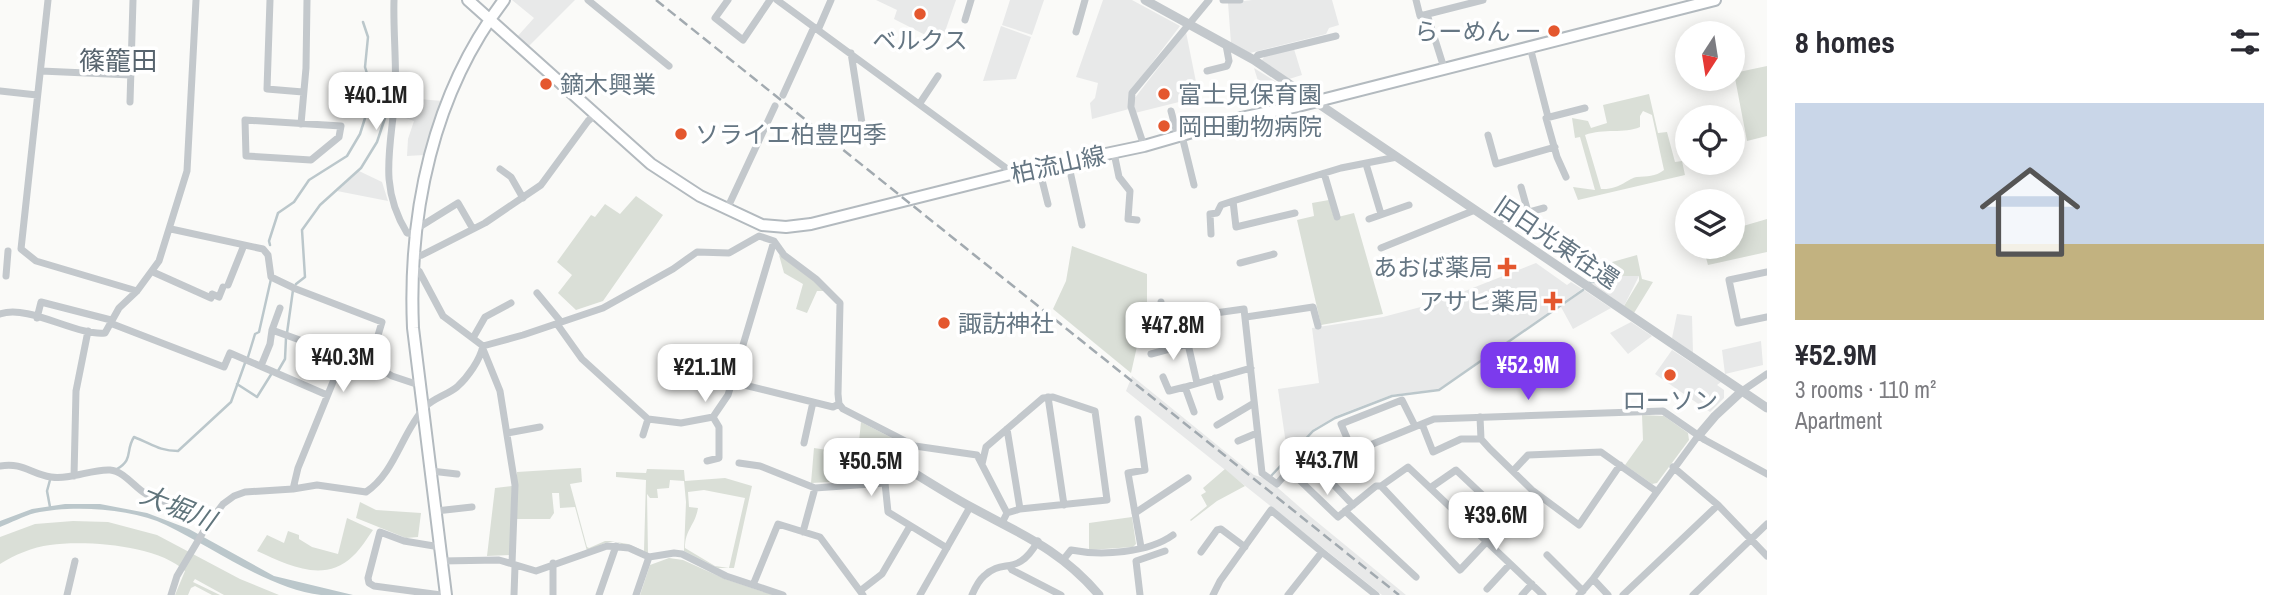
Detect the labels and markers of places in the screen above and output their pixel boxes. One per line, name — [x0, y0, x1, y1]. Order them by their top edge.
marker: ベルクス — [912, 6, 928, 22]
place label: らーめん 一 — [1415, 15, 1540, 47]
marker: らーめん 一 — [1546, 23, 1562, 39]
place label: ベルクス — [872, 24, 968, 56]
place label: 鏑木興業 — [560, 68, 656, 100]
pin: ¥40.1M — [319, 72, 433, 132]
marker: 鏑木興業 — [538, 76, 554, 92]
place label: 富士見保育園 — [1178, 78, 1322, 110]
marker: 富士見保育園 — [1156, 86, 1172, 102]
place label: 岡田動物病院 — [1178, 110, 1322, 142]
place label: ソライエ柏豊四季 — [695, 118, 887, 150]
marker: 岡田動物病院 — [1156, 118, 1172, 134]
marker: ソライエ柏豊四季 — [673, 126, 689, 142]
place label: あおば薬局 — [1373, 251, 1493, 283]
marker: あおば薬局 — [1499, 259, 1515, 275]
place label: アサヒ薬局 — [1419, 285, 1539, 317]
marker: アサヒ薬局 — [1545, 293, 1561, 309]
pin: ¥47.8M — [1116, 302, 1230, 362]
place label: 諏訪神社 — [958, 307, 1054, 339]
marker: 諏訪神社 — [936, 315, 952, 331]
pin: ¥40.3M — [286, 334, 400, 394]
pin: ¥52.9M — [1471, 342, 1585, 402]
pin: ¥21.1M — [648, 344, 762, 404]
marker: ローソン — [1662, 367, 1678, 383]
place label: ローソン — [1622, 384, 1718, 416]
pin: ¥50.5M — [814, 438, 928, 498]
pin: ¥43.7M — [1270, 438, 1384, 497]
pin: ¥39.6M — [1439, 492, 1553, 552]

